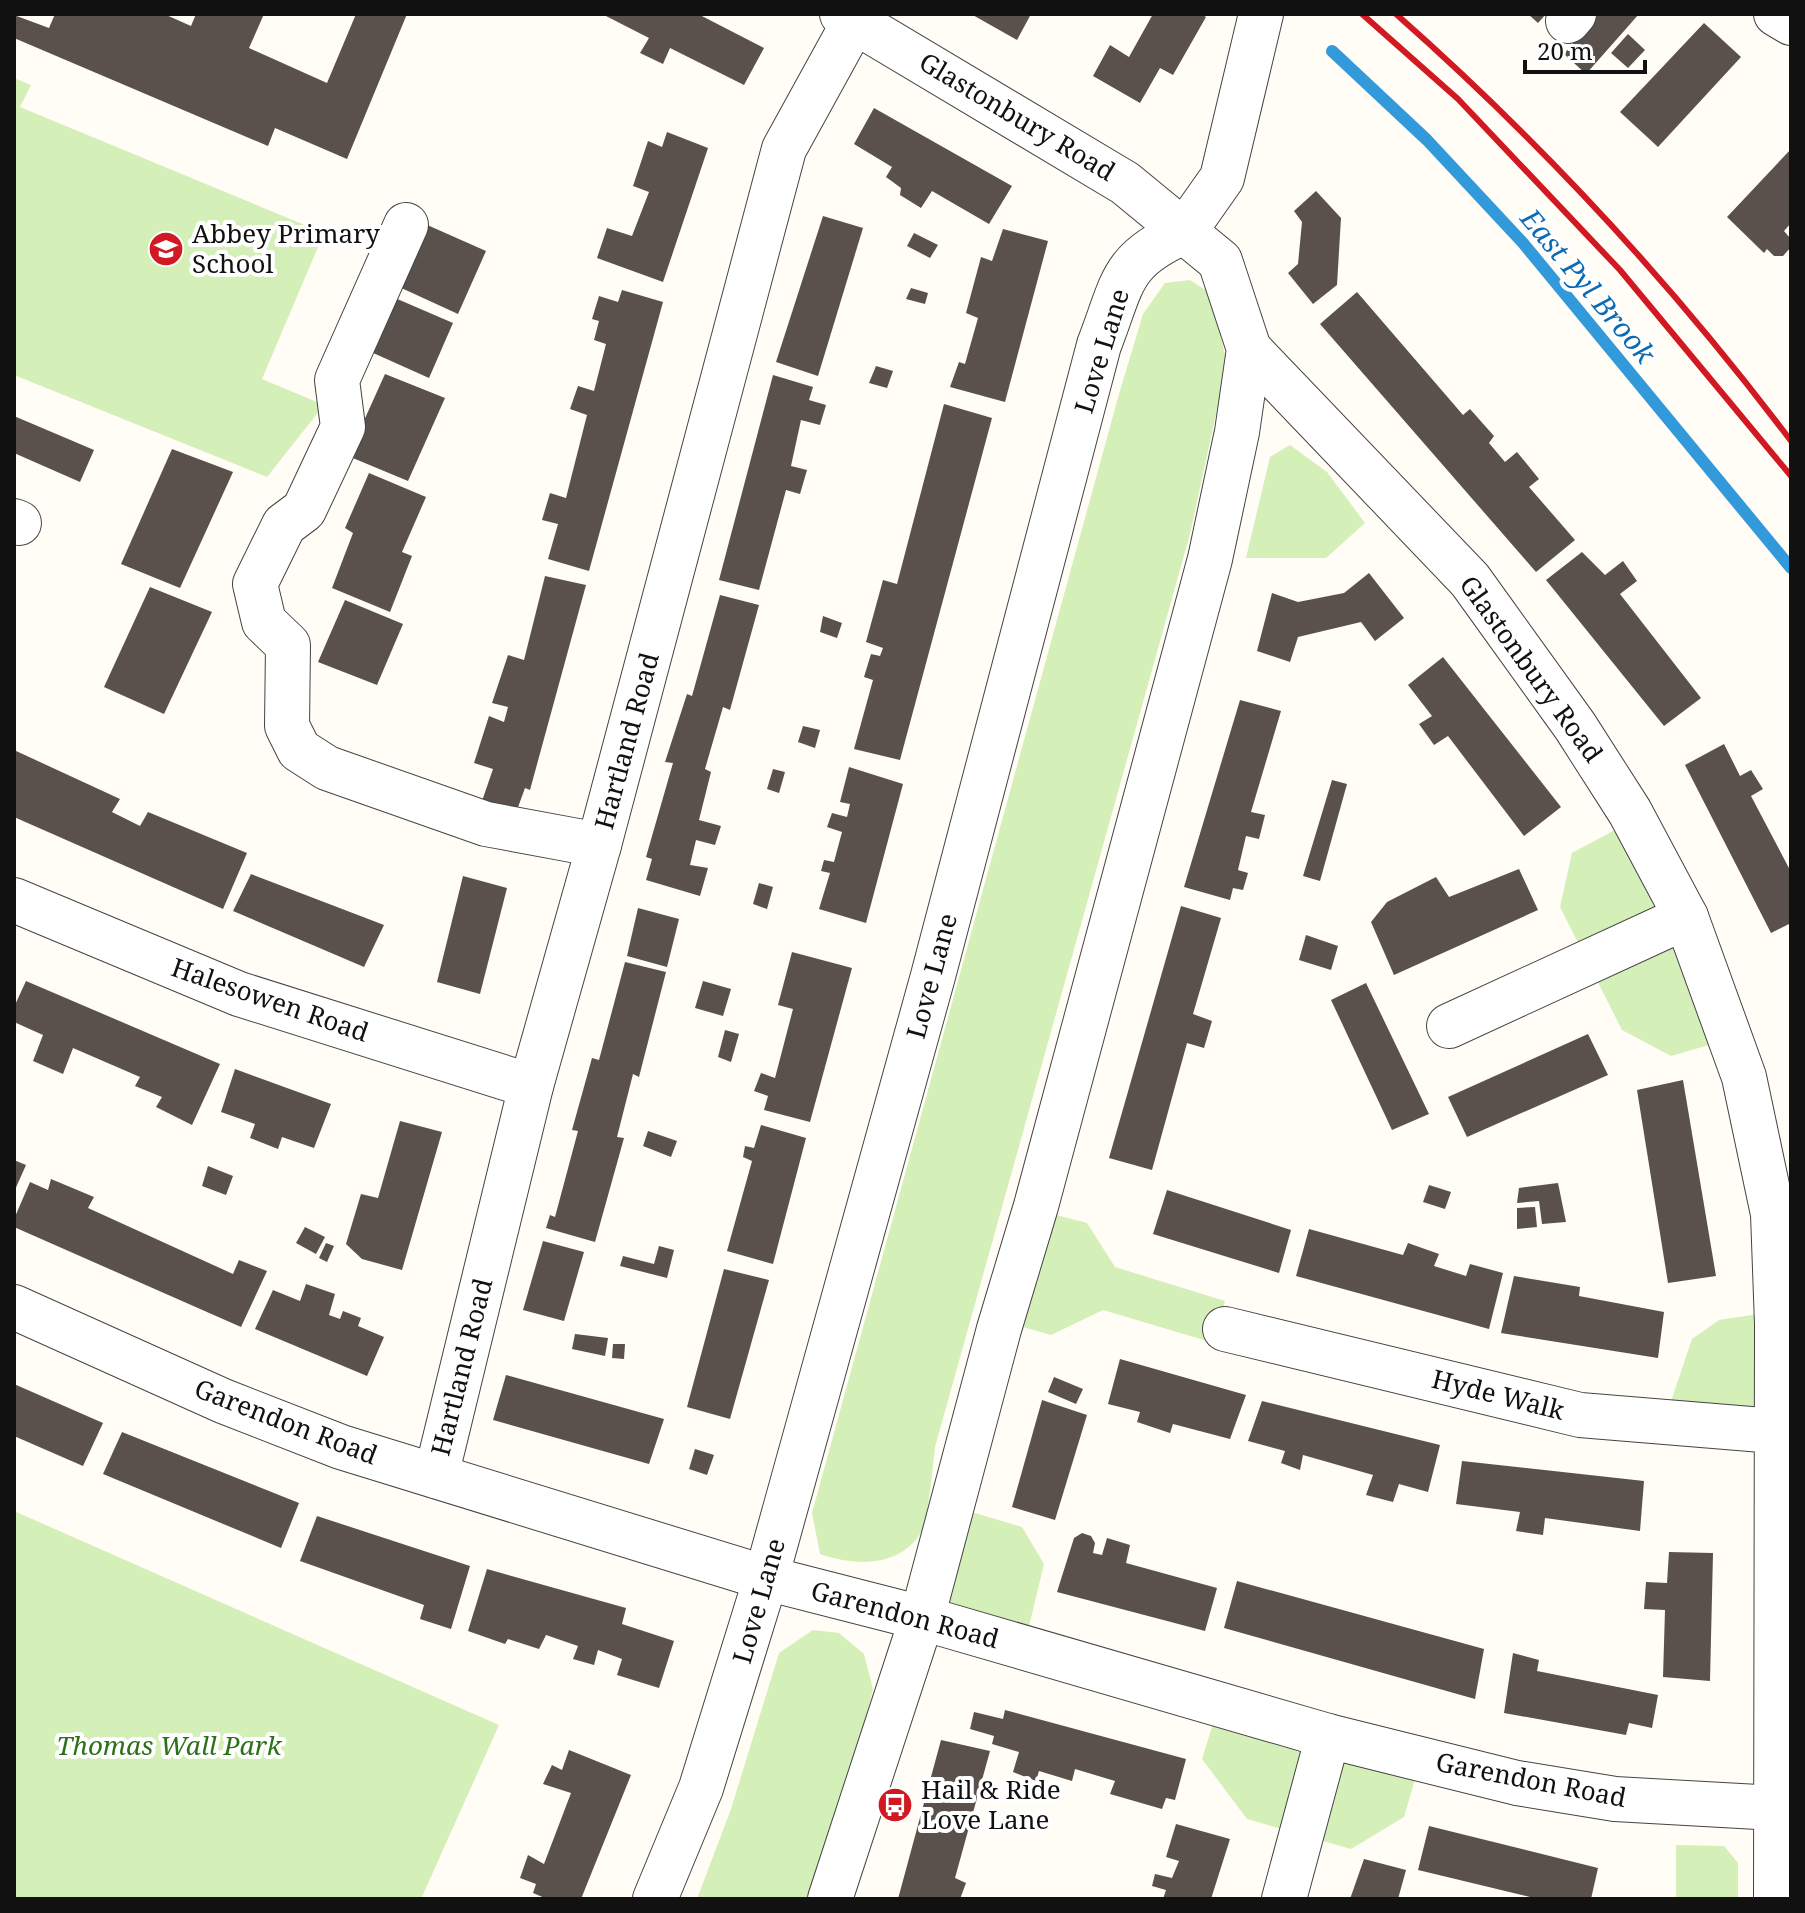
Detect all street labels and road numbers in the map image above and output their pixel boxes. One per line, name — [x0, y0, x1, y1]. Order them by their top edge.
street label: Glastonbury Road — [913, 43, 1122, 189]
street label: Love Lane — [1065, 284, 1137, 417]
street label: Glastonbury Road — [1452, 568, 1612, 769]
street label: Hartland Road — [585, 648, 667, 833]
street label: Love Lane — [897, 909, 965, 1042]
street label: Halesowen Road — [167, 948, 374, 1050]
street label: Hartland Road — [422, 1274, 500, 1459]
street label: Hyde Walk — [1428, 1360, 1569, 1428]
street label: Garendon Road — [190, 1370, 383, 1473]
street label: Love Lane — [723, 1534, 793, 1667]
street label: Garendon Road — [807, 1572, 1003, 1656]
street label: Garendon Road — [1433, 1743, 1630, 1815]

